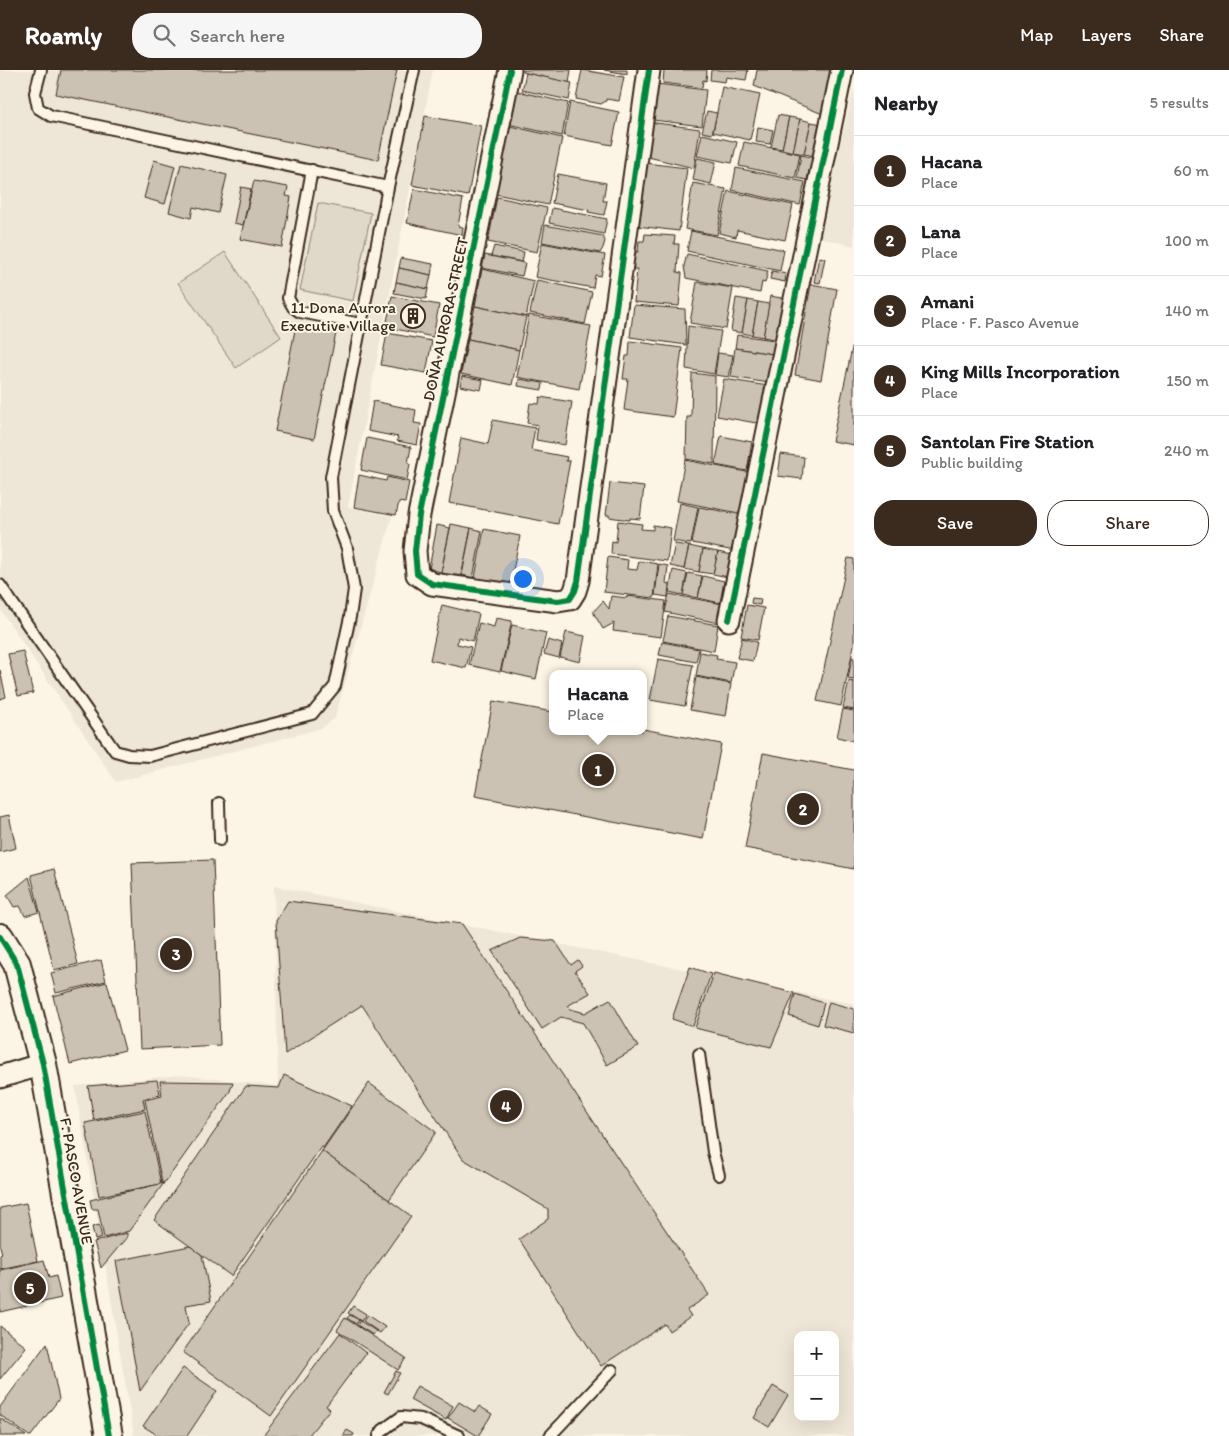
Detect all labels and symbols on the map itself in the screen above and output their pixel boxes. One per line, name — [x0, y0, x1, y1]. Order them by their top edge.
street label: DOÑA AURORA STREET — [419, 235, 472, 403]
place label: 11 Dona Aurora Executive Village — [280, 298, 396, 335]
building icon: 11 Dona Aurora Executive Village — [400, 303, 426, 329]
your location — [510, 566, 536, 592]
pin: 1 — [582, 751, 614, 789]
pin: 2 — [787, 790, 819, 828]
pin: 3 — [160, 935, 192, 973]
pin: 4 — [490, 1087, 522, 1125]
street label: F. PASCO AVENUE — [56, 1116, 97, 1246]
pin: 5 — [14, 1269, 46, 1307]

